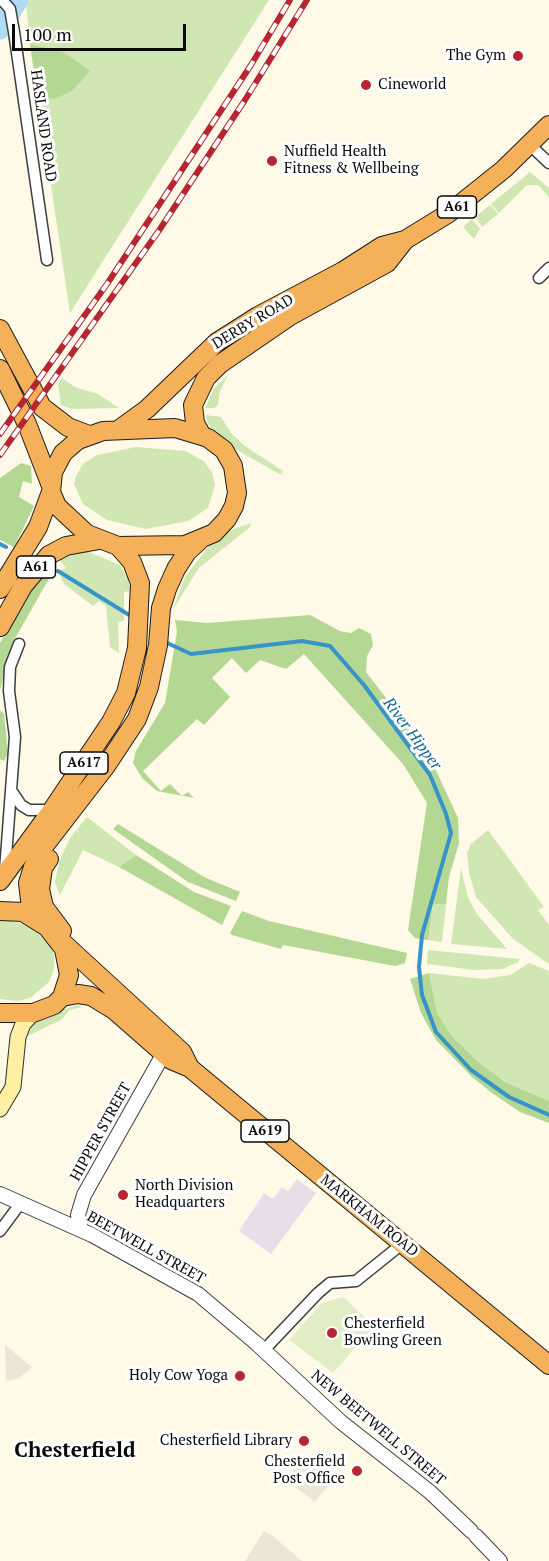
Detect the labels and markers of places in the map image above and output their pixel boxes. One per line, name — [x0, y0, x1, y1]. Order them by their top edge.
place label: The Gym — [446, 47, 506, 65]
marker: The Gym — [511, 49, 525, 63]
place label: Cineworld — [378, 76, 446, 94]
marker: Cineworld — [359, 78, 373, 92]
place label: Nuffield Health Fitness & Wellbeing — [284, 143, 419, 178]
marker: Nuffield Health Fitness & Wellbeing — [265, 154, 279, 168]
place label: North Division Headquarters — [135, 1177, 234, 1212]
marker: North Division Headquarters — [116, 1188, 130, 1202]
place label: Chesterfield Bowling Green — [344, 1315, 442, 1350]
marker: Chesterfield Bowling Green — [325, 1326, 339, 1340]
place label: Holy Cow Yoga — [129, 1367, 228, 1385]
marker: Holy Cow Yoga — [233, 1369, 247, 1383]
place label: Chesterfield Library — [160, 1432, 292, 1450]
marker: Chesterfield Library — [297, 1434, 311, 1448]
place label: Chesterfield Post Office — [264, 1453, 345, 1488]
marker: Chesterfield Post Office — [350, 1464, 364, 1478]

